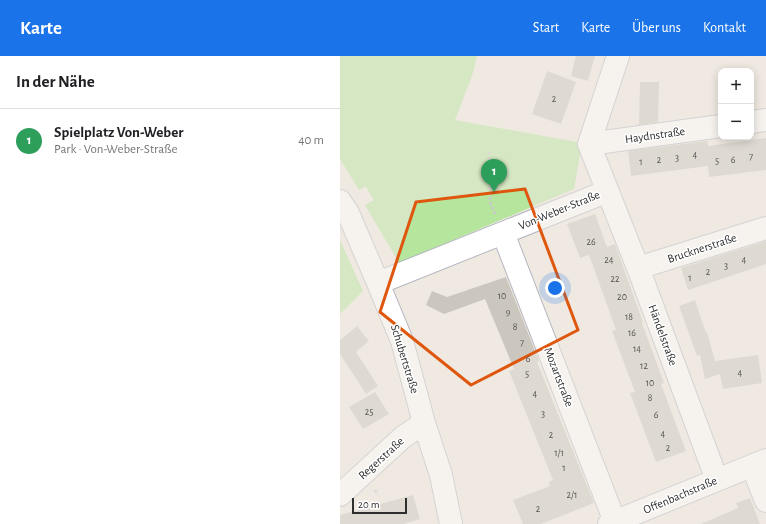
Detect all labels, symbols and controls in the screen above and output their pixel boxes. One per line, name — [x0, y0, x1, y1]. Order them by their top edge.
text: Karte — [20, 19, 62, 38]
text: Start — [533, 21, 559, 35]
text: Karte — [581, 21, 610, 35]
text: Über uns — [632, 21, 681, 35]
text: Kontakt — [703, 21, 746, 35]
map controls — [718, 68, 754, 140]
button: + — [718, 68, 754, 104]
text: In der Nähe — [16, 73, 95, 90]
house number: 2 — [552, 94, 557, 104]
button: − — [718, 104, 754, 140]
text: Spielplatz Von-Weber — [54, 125, 183, 140]
street label: Haydnstraße — [624, 125, 686, 146]
text: 1 — [27, 134, 31, 147]
text: 40 m — [298, 134, 324, 147]
text: Park · Von-Weber-Straße — [54, 143, 177, 156]
house number: 4 — [693, 150, 698, 160]
house number: 7 — [749, 152, 753, 162]
house number: 3 — [675, 153, 679, 163]
house number: 2 — [657, 155, 662, 165]
house number: 6 — [731, 155, 736, 165]
house number: 5 — [715, 156, 719, 166]
house number: 1 — [639, 157, 643, 167]
pin: 1 — [481, 159, 507, 192]
street label: Von-Weber-Straße — [517, 188, 601, 232]
street label: Brucknerstraße — [666, 231, 738, 265]
house number: 26 — [586, 237, 596, 247]
house number: 24 — [604, 255, 614, 265]
house number: 4 — [742, 255, 747, 265]
house number: 3 — [724, 261, 728, 271]
house number: 2 — [706, 267, 711, 277]
house number: 1 — [688, 273, 692, 283]
house number: 22 — [610, 274, 620, 284]
your location — [545, 278, 565, 298]
house number: 10 — [498, 291, 506, 301]
house number: 20 — [617, 292, 627, 302]
street label: Händelstraße — [646, 303, 680, 367]
house number: 9 — [506, 307, 511, 317]
house number: 18 — [625, 312, 633, 322]
house number: 8 — [513, 322, 518, 332]
street label: Schubertstraße — [389, 323, 421, 395]
house number: 16 — [628, 328, 636, 338]
house number: 7 — [520, 338, 524, 348]
house number: 14 — [633, 344, 641, 354]
street label: Mozartstraße — [542, 346, 576, 408]
house number: 6 — [526, 354, 531, 364]
house number: 12 — [640, 361, 648, 371]
house number: 4 — [738, 368, 743, 378]
house number: 5 — [525, 369, 529, 379]
house number: 10 — [646, 378, 654, 388]
house number: 4 — [533, 389, 538, 399]
house number: 8 — [648, 393, 653, 403]
house number: 25 — [365, 407, 373, 417]
house number: 3 — [541, 409, 545, 419]
house number: 6 — [654, 410, 659, 420]
house number: 4 — [661, 429, 666, 439]
house number: 2 — [549, 430, 554, 440]
street label: Regerstraße — [356, 435, 406, 481]
house number: 2 — [666, 443, 671, 453]
house number: 1/1 — [554, 448, 564, 458]
house number: 1 — [562, 463, 566, 473]
street label: Offenbachstraße — [641, 474, 719, 516]
house number: 2/1 — [567, 490, 577, 500]
scale bar — [352, 496, 407, 515]
text: 20 m — [358, 499, 379, 510]
house number: 2 — [536, 504, 541, 514]

